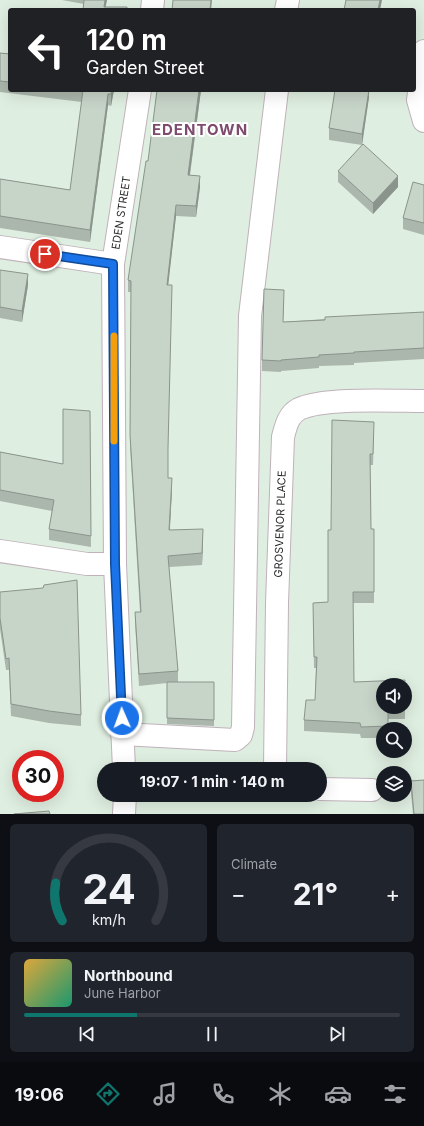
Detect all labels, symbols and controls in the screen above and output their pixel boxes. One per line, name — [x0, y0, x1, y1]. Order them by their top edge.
text: 120 m — [86, 23, 167, 57]
icon: left — [20, 24, 72, 76]
text: Garden Street — [86, 57, 204, 78]
district label: EDENTOWN — [152, 120, 248, 139]
street label: EDEN STREET — [108, 175, 134, 251]
pin — [28, 237, 62, 271]
icon: arrive — [34, 243, 56, 265]
street label: GROSVENOR PLACE — [271, 470, 289, 578]
map controls — [376, 678, 412, 802]
button: sound — [376, 678, 412, 714]
position arrow — [101, 697, 143, 739]
button: search — [376, 722, 412, 758]
speed limit sign: 30 — [12, 750, 64, 802]
button: layers — [376, 766, 412, 802]
text: 19:07 · 1 min · 140 m — [139, 772, 285, 791]
text: Climate — [231, 856, 277, 872]
text: 24 — [82, 864, 135, 914]
text: 21° — [293, 876, 338, 912]
text: − — [231, 881, 246, 907]
text: + — [385, 881, 400, 907]
text: km/h — [92, 911, 125, 928]
text: Northbound — [84, 966, 173, 985]
text: June Harbor — [84, 985, 161, 1001]
icon: previous — [76, 1023, 98, 1045]
icon: pause — [201, 1023, 223, 1045]
icon: next — [326, 1023, 348, 1045]
icon: directions — [94, 1080, 122, 1108]
icon: music — [151, 1080, 179, 1108]
icon: phone — [209, 1080, 237, 1108]
icon: climate — [266, 1080, 294, 1108]
icon: car — [324, 1080, 352, 1108]
icon: filters — [381, 1080, 409, 1108]
text: 19:06 — [15, 1084, 64, 1105]

